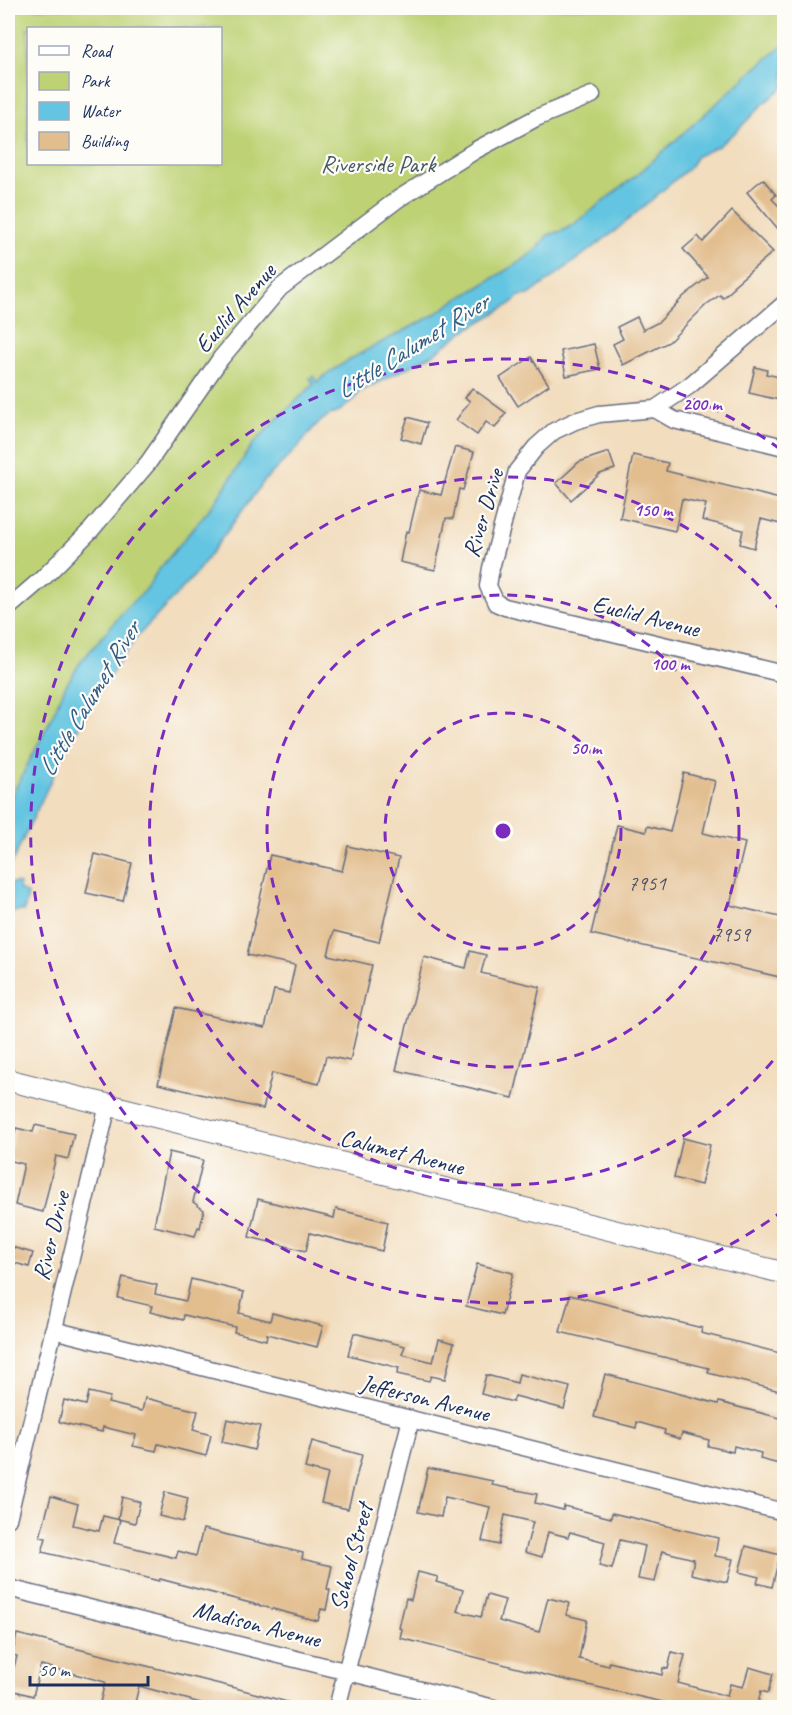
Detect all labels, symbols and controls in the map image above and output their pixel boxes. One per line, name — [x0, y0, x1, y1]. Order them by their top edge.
legend — [27, 27, 222, 165]
text: Road — [81, 40, 114, 62]
text: Park — [81, 70, 111, 92]
text: Water — [81, 100, 122, 122]
text: Building — [81, 130, 130, 152]
park label: Riverside Park — [321, 149, 438, 179]
street label: Euclid Avenue — [188, 255, 284, 359]
water label: Little Calumet River — [329, 284, 498, 406]
text: 200 m — [683, 393, 723, 415]
street label: River Drive — [455, 463, 511, 561]
text: 150 m — [634, 499, 674, 521]
street label: Euclid Avenue — [589, 588, 705, 644]
water label: Little Calumet River — [30, 613, 150, 782]
text: 100 m — [651, 653, 691, 675]
text: 50 m — [571, 737, 603, 759]
centre of rings — [493, 821, 513, 841]
house number: 7951 — [628, 870, 667, 896]
house number: 7959 — [712, 921, 751, 947]
street label: Calumet Avenue — [337, 1122, 469, 1182]
street label: River Drive — [25, 1186, 77, 1284]
street label: Jefferson Avenue — [356, 1367, 495, 1429]
street label: School Street — [322, 1497, 380, 1614]
street label: Madison Avenue — [190, 1594, 326, 1655]
scale bar — [30, 1649, 148, 1687]
text: 50 m — [39, 1659, 72, 1681]

